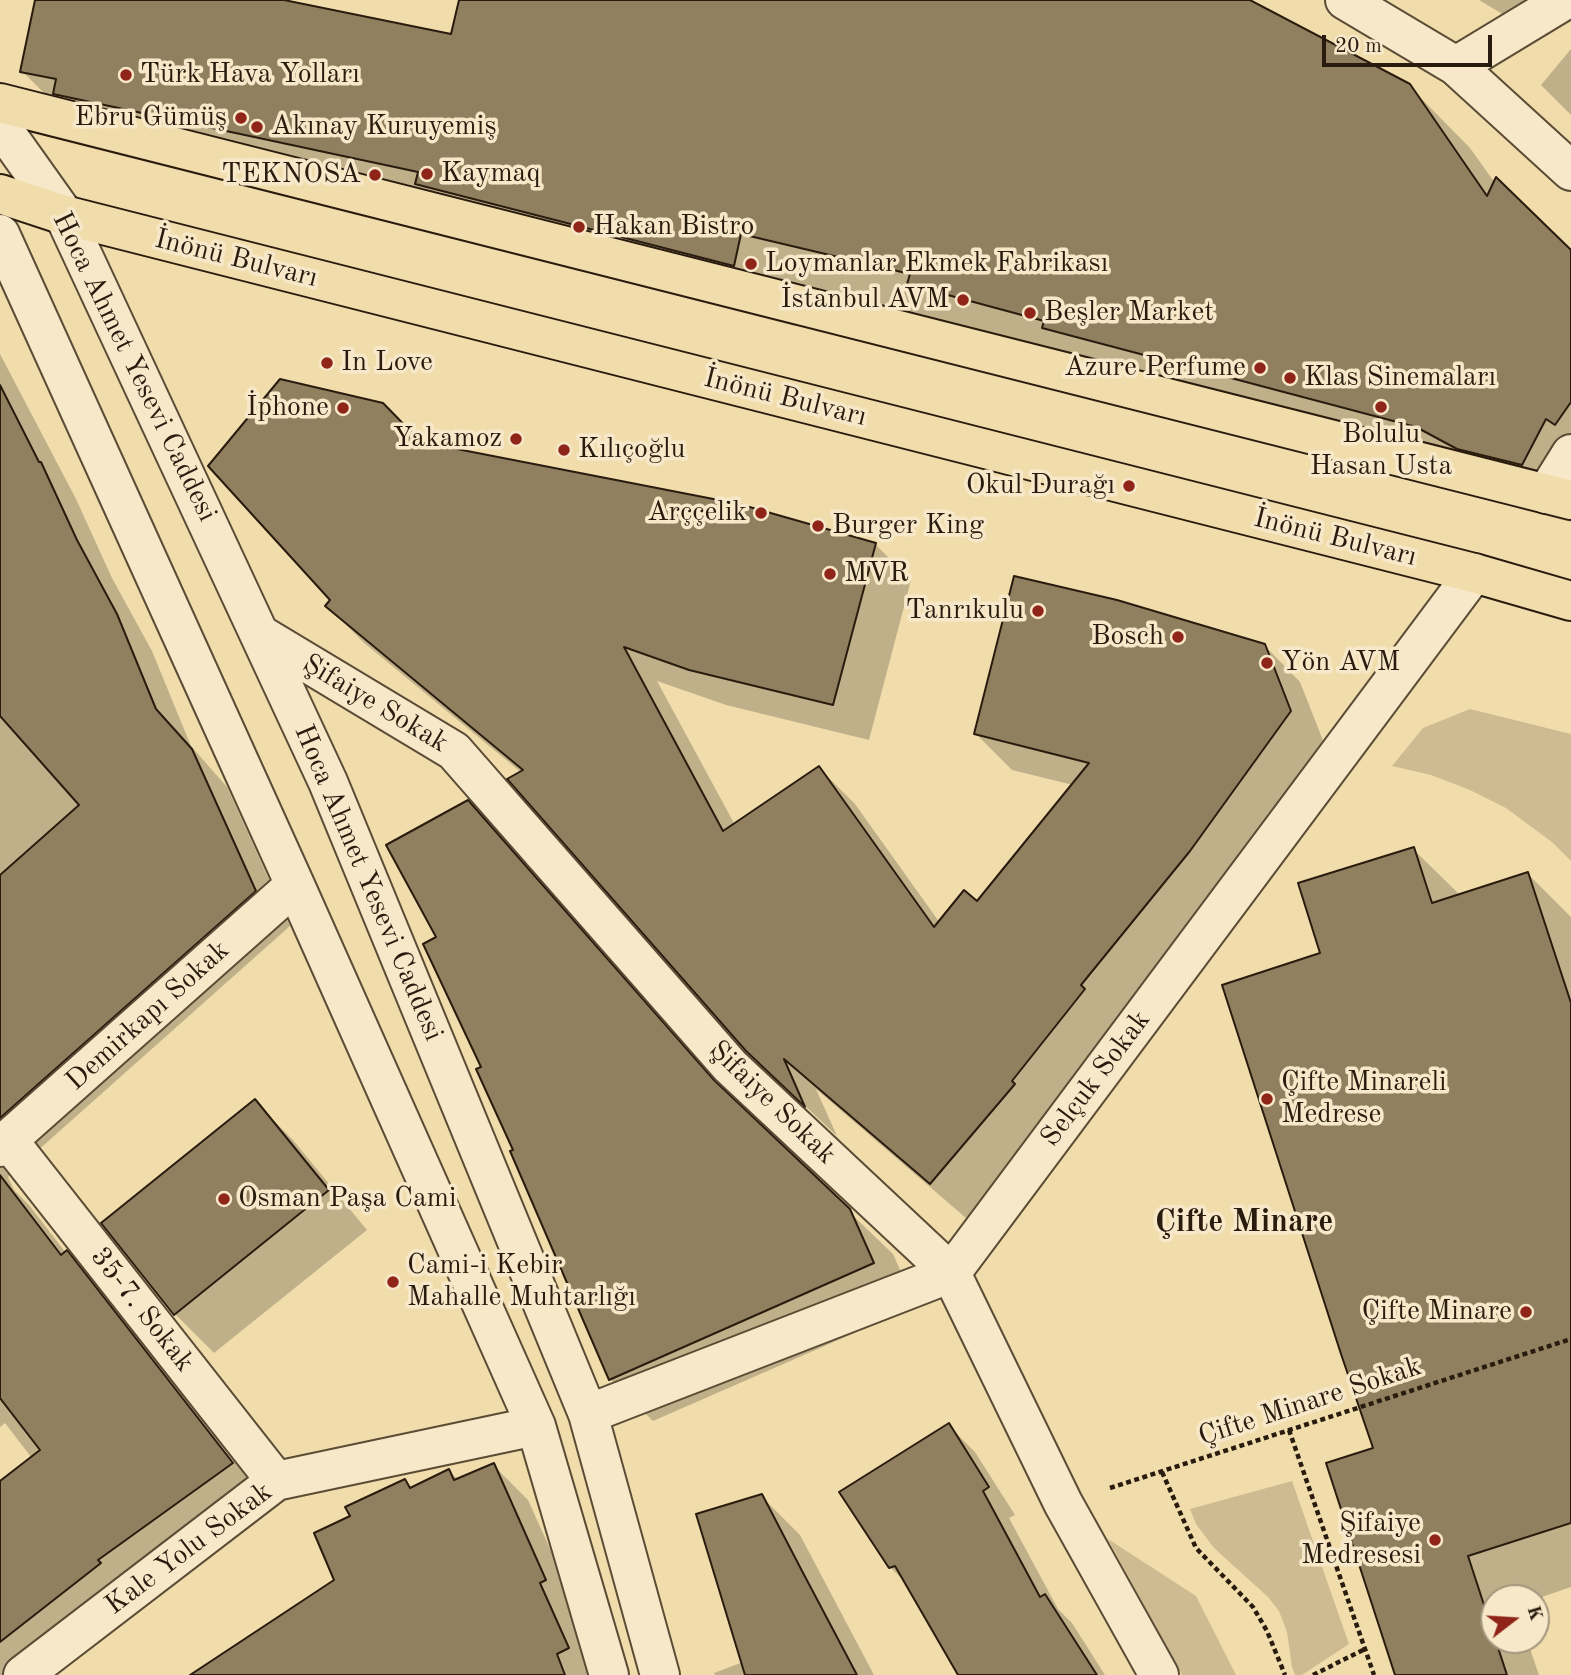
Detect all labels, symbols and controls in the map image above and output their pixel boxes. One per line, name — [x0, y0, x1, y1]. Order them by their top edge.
scale bar — [1326, 21, 1496, 65]
text: 20 m — [1335, 36, 1382, 57]
place label: Türk Hava Yolları — [140, 58, 360, 92]
marker: Türk Hava Yolları — [118, 67, 134, 83]
place label: Ebru Gümüş — [75, 101, 227, 135]
marker: Ebru Gümüş — [233, 110, 249, 126]
place label: Akınay Kuruyemiş — [271, 110, 497, 144]
marker: Akınay Kuruyemiş — [249, 119, 265, 135]
place label: Kaymaq — [441, 157, 541, 191]
place label: TEKNOSA — [221, 158, 361, 192]
marker: Kaymaq — [419, 166, 435, 182]
marker: TEKNOSA — [367, 167, 383, 183]
street label: Hoca Ahmet Yesevi Caddesi — [44, 207, 224, 527]
place label: Hakan Bistro — [593, 210, 754, 244]
marker: Hakan Bistro — [571, 219, 587, 235]
street label: İnönü Bulvarı — [151, 223, 321, 295]
place label: Loymanlar Ekmek Fabrikası — [765, 247, 1108, 281]
marker: Loymanlar Ekmek Fabrikası — [743, 256, 759, 272]
place label: İstanbul AVM — [780, 283, 949, 317]
marker: İstanbul AVM — [955, 292, 971, 308]
place label: Beşler Market — [1044, 296, 1214, 330]
marker: Beşler Market — [1022, 305, 1038, 321]
place label: In Love — [341, 346, 433, 380]
place label: Azure Perfume — [1064, 351, 1246, 385]
marker: In Love — [319, 355, 335, 371]
marker: Azure Perfume — [1252, 360, 1268, 376]
place label: Klas Sinemaları — [1304, 361, 1496, 395]
street label: İnönü Bulvarı — [700, 362, 870, 434]
marker: Klas Sinemaları — [1282, 370, 1298, 386]
place label: İphone — [246, 391, 329, 425]
marker: Bolulu Hasan Usta — [1373, 399, 1389, 415]
marker: İphone — [335, 400, 351, 416]
place label: Bolulu Hasan Usta — [1310, 418, 1452, 484]
place label: Yakamoz — [393, 422, 502, 456]
marker: Yakamoz — [508, 431, 524, 447]
place label: Kılıçoğlu — [578, 433, 686, 467]
marker: Kılıçoğlu — [556, 442, 572, 458]
place label: Okul Durağı — [966, 469, 1115, 503]
marker: Okul Durağı — [1121, 478, 1137, 494]
place label: Arççelik — [647, 496, 747, 530]
street label: İnönü Bulvarı — [1250, 502, 1420, 574]
marker: Arççelik — [753, 505, 769, 521]
place label: Burger King — [832, 509, 984, 543]
marker: Burger King — [810, 518, 826, 534]
place label: MVR — [844, 557, 909, 591]
marker: MVR — [822, 566, 838, 582]
place label: Tanrıkulu — [905, 594, 1024, 628]
marker: Tanrıkulu — [1030, 603, 1046, 619]
place label: Bosch — [1091, 620, 1164, 654]
marker: Bosch — [1170, 629, 1186, 645]
place label: Yön AVM — [1281, 646, 1400, 680]
street label: Şifaiye Sokak — [296, 647, 454, 761]
marker: Yön AVM — [1259, 655, 1275, 671]
street label: Hoca Ahmet Yesevi Caddesi — [286, 720, 450, 1046]
street label: Demirkapı Sokak — [59, 934, 237, 1098]
street label: Selçuk Sokak — [1034, 1004, 1158, 1154]
street label: Şifaiye Sokak — [701, 1034, 843, 1172]
place label: Çifte Minareli Medrese — [1281, 1066, 1447, 1132]
marker: Çifte Minareli Medrese — [1259, 1091, 1275, 1107]
place label: Osman Paşa Cami — [238, 1182, 457, 1216]
marker: Osman Paşa Cami — [216, 1191, 232, 1207]
district label: Çifte Minare — [1155, 1204, 1333, 1242]
street label: 35-7. Sokak — [83, 1241, 201, 1379]
place label: Cami-i Kebir Mahalle Muhtarlığı — [407, 1249, 636, 1315]
marker: Cami-i Kebir Mahalle Muhtarlığı — [385, 1274, 401, 1290]
place label: Çifte Minare — [1362, 1295, 1512, 1329]
marker: Çifte Minare — [1518, 1304, 1534, 1320]
street label: Çifte Minare Sokak — [1194, 1350, 1426, 1454]
street label: Kale Yolu Sokak — [99, 1475, 279, 1623]
place label: Şifaiye Medresesi — [1301, 1507, 1421, 1573]
marker: Şifaiye Medresesi — [1427, 1532, 1443, 1548]
north arrow — [1480, 1584, 1550, 1654]
text: K — [1522, 1604, 1545, 1623]

